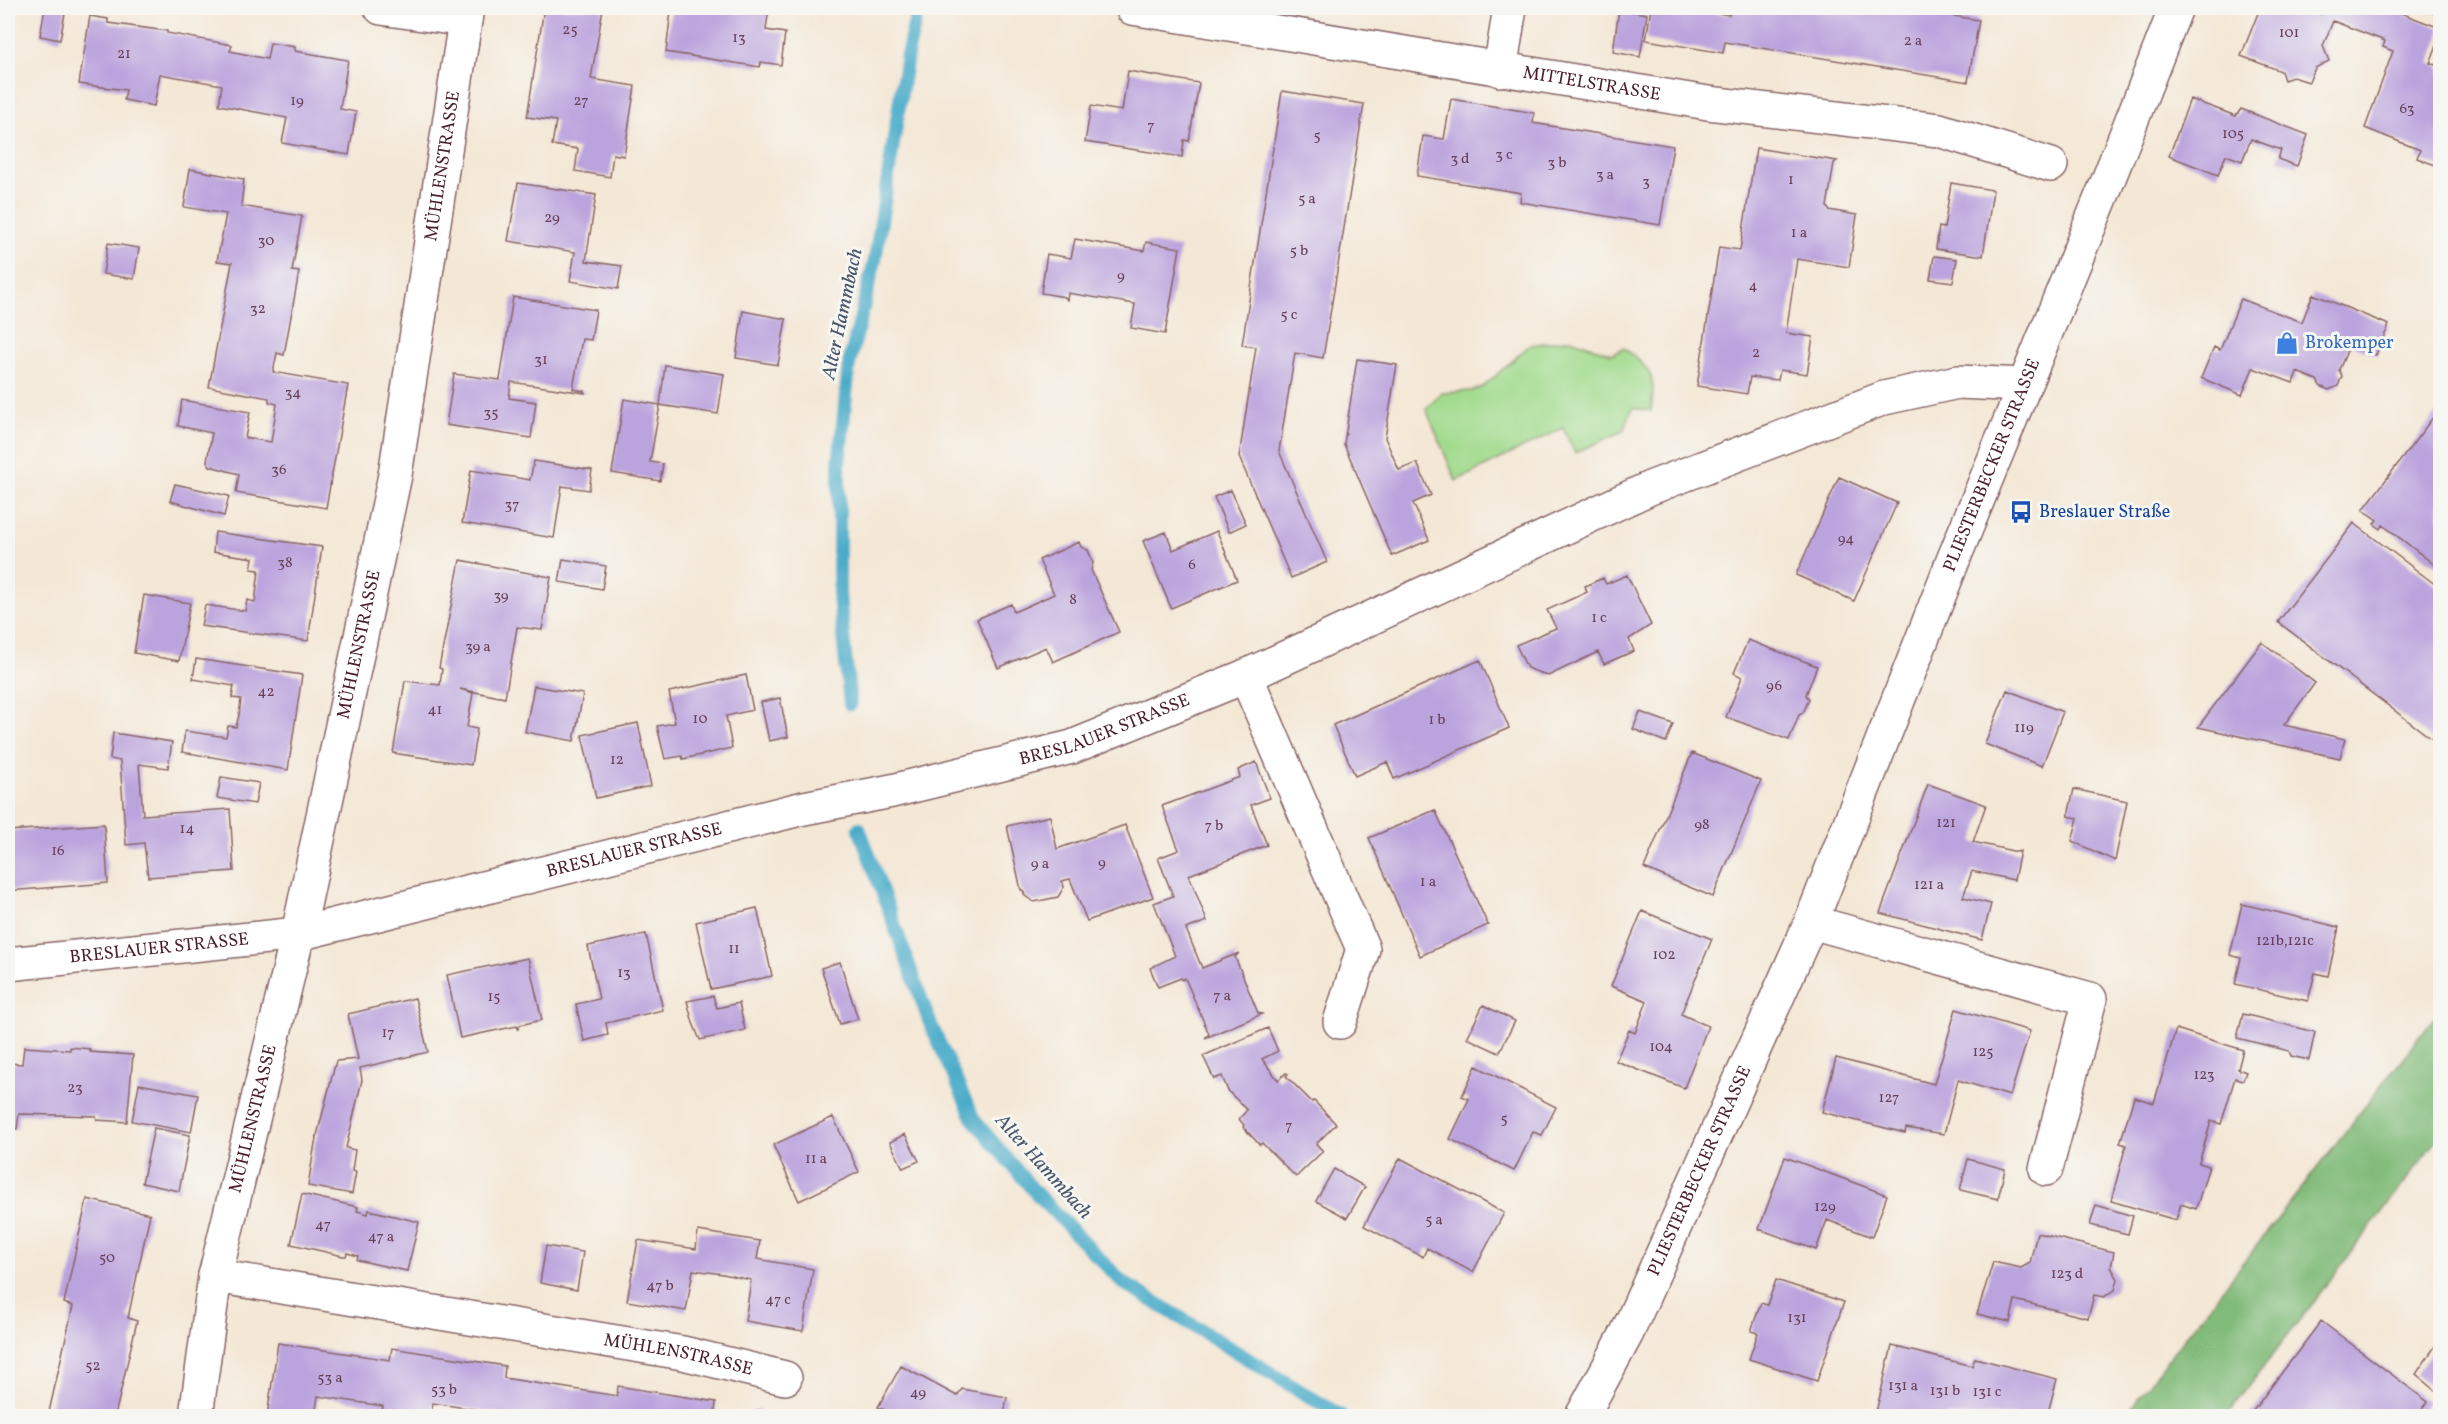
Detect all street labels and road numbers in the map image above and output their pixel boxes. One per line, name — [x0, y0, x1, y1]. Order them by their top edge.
street label: MITTELSTRASSE — [1521, 60, 1663, 108]
street label: MÜHLENSTRASSE — [419, 89, 467, 243]
street label: PLIESTERBECKER STRASSE — [1937, 355, 2047, 575]
street label: MÜHLENSTRASSE — [331, 568, 387, 721]
street label: BRESLAUER STRASSE — [1017, 688, 1194, 772]
street label: BRESLAUER STRASSE — [544, 816, 725, 884]
street label: BRESLAUER STRASSE — [68, 927, 250, 970]
street label: MÜHLENSTRASSE — [223, 1042, 283, 1196]
street label: PLIESTERBECKER STRASSE — [1642, 1062, 1758, 1280]
street label: MÜHLENSTRASSE — [602, 1328, 756, 1382]

